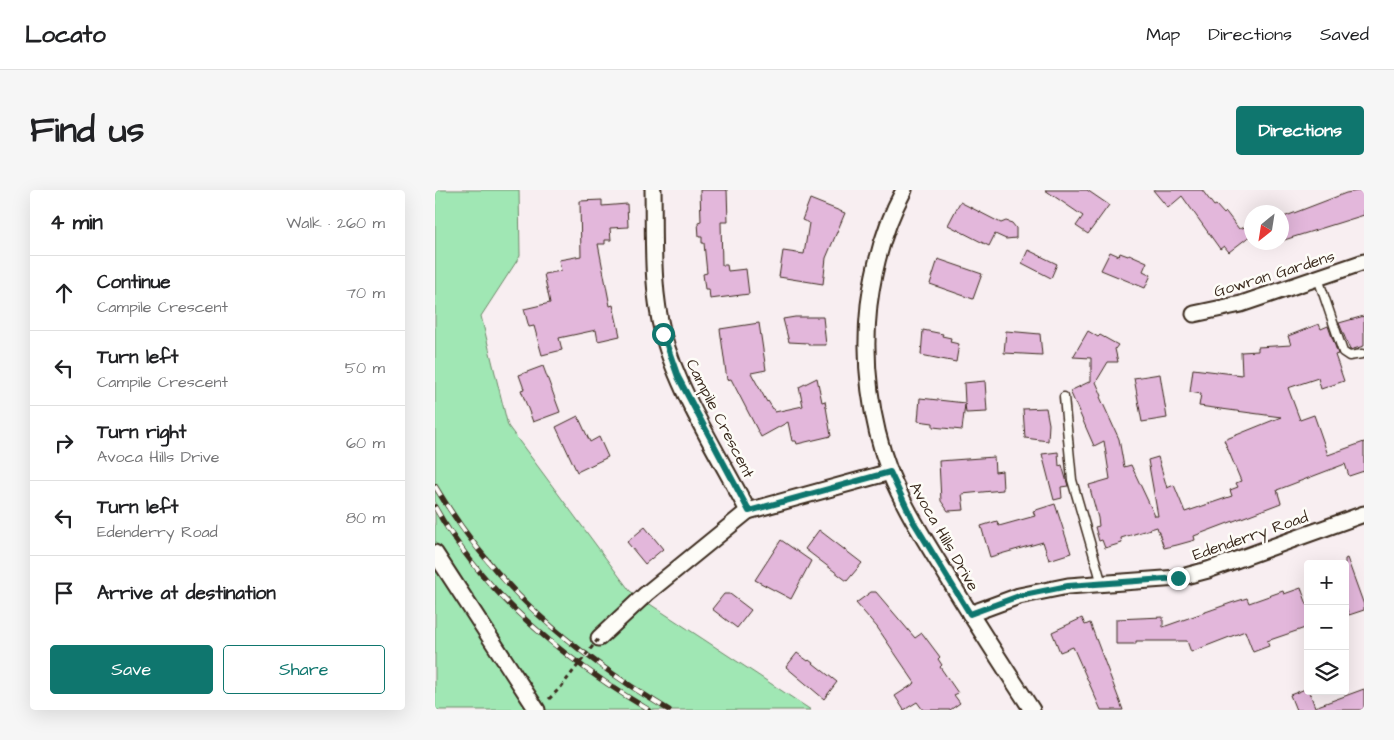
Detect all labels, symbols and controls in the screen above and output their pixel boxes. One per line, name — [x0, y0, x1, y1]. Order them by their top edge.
text: Locato — [25, 18, 106, 52]
text: Map — [1146, 22, 1180, 47]
text: Directions — [1208, 22, 1292, 47]
text: Saved — [1320, 22, 1369, 47]
text: Find us — [30, 106, 144, 155]
button: Directions — [1236, 106, 1364, 155]
north arrow — [1244, 205, 1289, 250]
text: 4 min — [50, 208, 103, 237]
text: Walk · 260 m — [286, 212, 385, 234]
street label: Gowran Gardens — [1211, 245, 1337, 303]
text: Continue — [97, 269, 171, 296]
icon: ahead — [50, 279, 78, 307]
text: 70 m — [346, 282, 385, 304]
text: Campile Crescent — [97, 296, 228, 318]
route start — [652, 323, 675, 346]
text: Turn left — [97, 344, 178, 371]
icon: left — [50, 354, 78, 382]
street label: Campile Crescent — [681, 355, 760, 482]
text: 50 m — [345, 357, 385, 379]
text: Campile Crescent — [97, 371, 228, 393]
text: Turn right — [97, 419, 186, 446]
icon: right — [50, 429, 78, 457]
text: 60 m — [346, 432, 385, 454]
text: Avoca Hills Drive — [97, 446, 219, 468]
street label: Avoca Hills Drive — [904, 478, 984, 595]
text: Turn left — [97, 494, 178, 521]
icon: left — [50, 504, 78, 532]
street label: Edenderry Road — [1190, 506, 1311, 567]
text: 80 m — [346, 507, 385, 529]
text: Edenderry Road — [97, 521, 218, 543]
map controls — [1304, 560, 1349, 695]
button: + — [1304, 560, 1349, 605]
route end — [1167, 567, 1190, 590]
icon: arrive — [50, 579, 78, 607]
text: Arrive at destination — [97, 580, 276, 607]
button: − — [1304, 605, 1349, 650]
button: Save — [50, 645, 213, 694]
button: Share — [223, 645, 385, 694]
button: layers — [1304, 650, 1349, 695]

